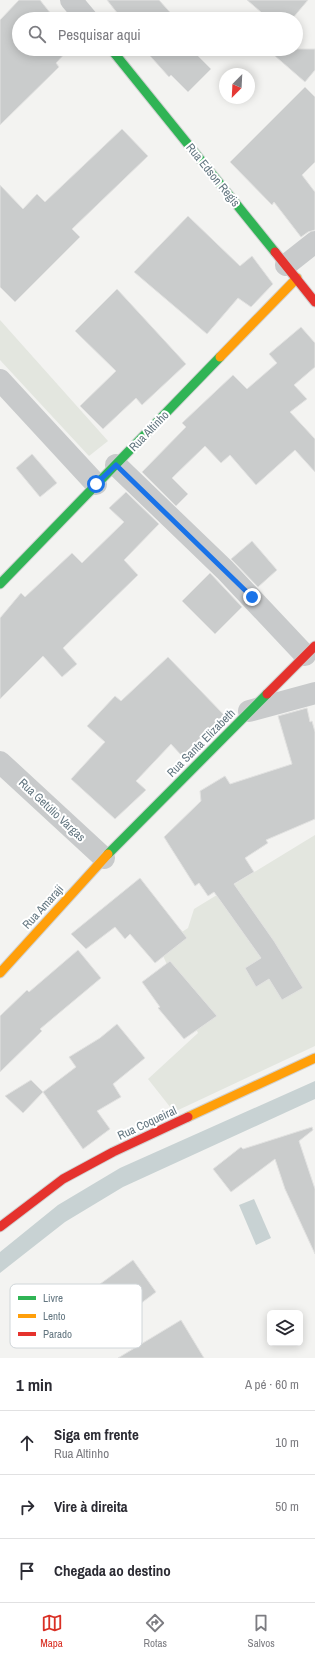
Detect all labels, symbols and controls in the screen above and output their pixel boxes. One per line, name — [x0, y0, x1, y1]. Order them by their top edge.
search box — [12, 12, 303, 56]
icon: search — [26, 23, 48, 45]
text: Pesquisar aqui — [58, 24, 141, 45]
north arrow — [219, 68, 255, 104]
street label: Rua Edson Regis — [183, 140, 244, 210]
street label: Rua Altinho — [126, 407, 172, 455]
route start — [87, 475, 105, 493]
route end — [243, 588, 261, 606]
street label: Rua Santa Elizabeth — [163, 705, 239, 781]
street label: Rua Getúlio Vargas — [15, 775, 89, 845]
street label: Rua Amaraji — [19, 882, 67, 932]
street label: Rua Coqueiral — [115, 1102, 179, 1144]
legend — [10, 1284, 142, 1348]
text: Livre — [43, 1291, 63, 1305]
text: Lento — [43, 1309, 66, 1323]
map controls — [267, 1310, 303, 1346]
button: layers — [267, 1310, 303, 1346]
text: Parado — [43, 1327, 72, 1341]
text: 1 min — [16, 1373, 52, 1396]
text: A pé · 60 m — [245, 1376, 299, 1393]
text: Siga em frente — [54, 1424, 139, 1445]
icon: ahead — [16, 1432, 38, 1454]
text: 10 m — [275, 1434, 299, 1451]
text: Rua Altinho — [54, 1445, 109, 1462]
icon: right — [16, 1496, 38, 1518]
text: Vire à direita — [54, 1496, 128, 1517]
text: 50 m — [275, 1498, 299, 1515]
icon: arrive — [16, 1560, 38, 1582]
text: Chegada ao destino — [54, 1560, 171, 1581]
tab: Mapa — [40, 1612, 63, 1650]
tab: Rotas — [143, 1612, 167, 1650]
tab: Salvos — [248, 1612, 275, 1650]

